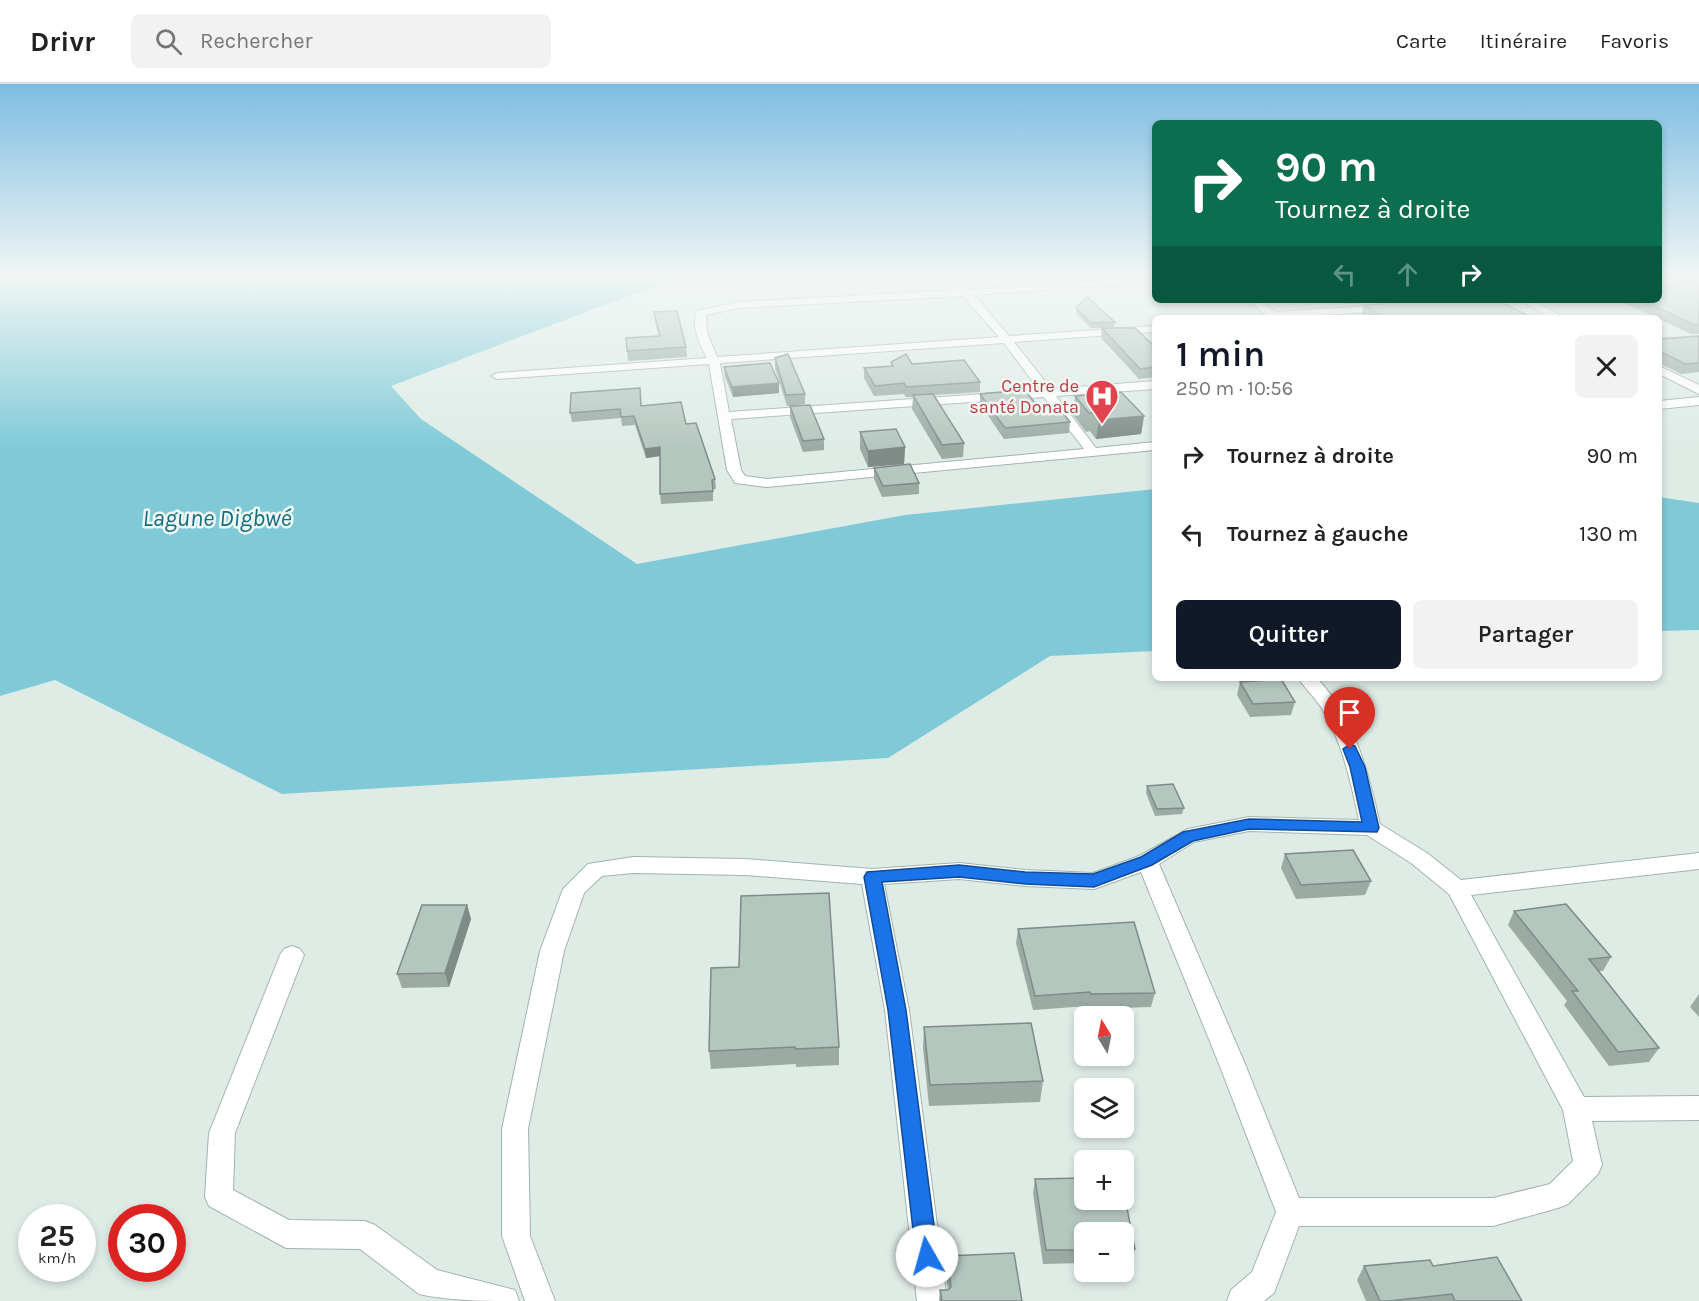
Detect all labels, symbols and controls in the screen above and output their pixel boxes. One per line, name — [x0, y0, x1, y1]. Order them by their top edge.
search box — [131, 14, 551, 68]
text: Drivr — [30, 25, 95, 58]
icon: search — [152, 25, 185, 58]
text: Rechercher — [200, 28, 312, 54]
text: Carte — [1396, 29, 1447, 53]
text: Itinéraire — [1480, 29, 1567, 53]
text: Favoris — [1600, 29, 1669, 53]
text: 90 m — [1275, 142, 1378, 192]
icon: right — [1176, 144, 1254, 222]
text: Tournez à droite — [1275, 193, 1470, 225]
icon: left — [1328, 258, 1361, 291]
icon: ahead — [1391, 258, 1424, 291]
icon: right — [1454, 258, 1487, 291]
text: 1 min — [1176, 333, 1265, 375]
button: close — [1575, 335, 1638, 398]
place label: Centre de santé Donata — [969, 375, 1079, 418]
text: 250 m · 10:56 — [1176, 377, 1293, 400]
hospital icon: Centre de santé Donata — [1084, 378, 1120, 425]
icon: right — [1176, 440, 1209, 473]
text: Tournez à droite — [1227, 443, 1394, 469]
text: 90 m — [1586, 443, 1638, 469]
water label: Lagune Digbwé — [142, 504, 292, 532]
icon: left — [1176, 518, 1209, 551]
text: Tournez à gauche — [1227, 521, 1408, 547]
text: 130 m — [1579, 521, 1638, 547]
button: Quitter — [1176, 600, 1401, 669]
button: Partager — [1413, 600, 1638, 669]
pin — [1324, 687, 1375, 749]
icon: arrive — [1333, 696, 1366, 729]
north arrow — [1074, 1006, 1134, 1066]
map controls — [1074, 1006, 1134, 1282]
button: layers — [1074, 1078, 1134, 1138]
button: + — [1074, 1150, 1134, 1210]
speed limit sign: 30 — [108, 1204, 186, 1282]
text: 25 — [39, 1218, 75, 1254]
button: − — [1074, 1222, 1134, 1282]
position arrow — [895, 1224, 959, 1288]
text: km/h — [38, 1249, 76, 1267]

